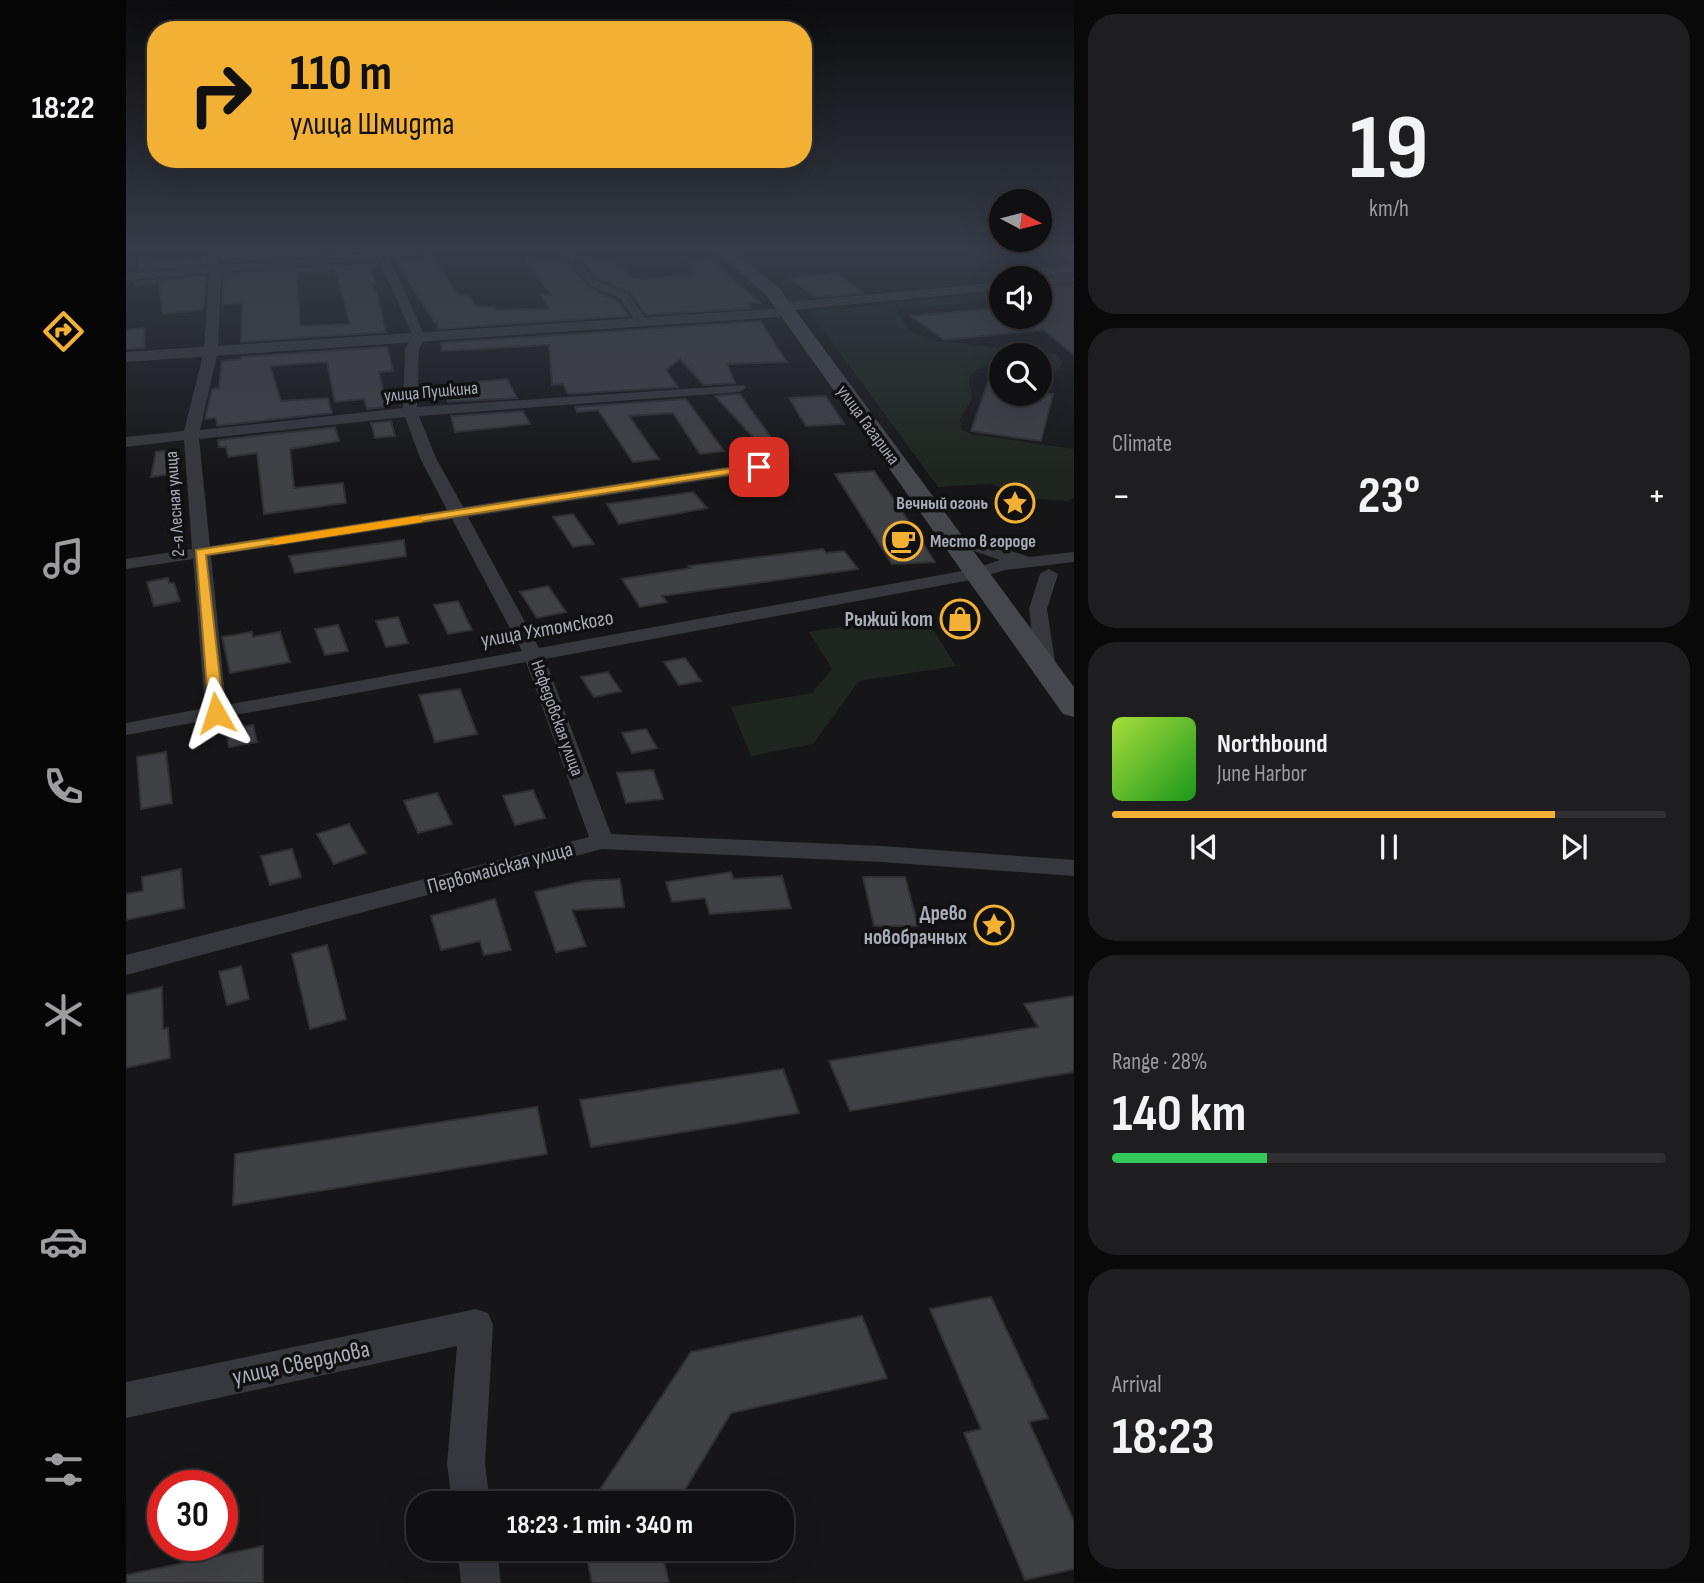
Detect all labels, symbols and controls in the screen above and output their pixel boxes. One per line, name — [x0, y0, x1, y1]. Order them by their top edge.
text: 110 m — [290, 45, 392, 104]
icon: right — [175, 49, 266, 140]
text: 18:22 — [32, 89, 94, 128]
text: 19 — [1350, 95, 1428, 204]
text: улица Шмидта — [290, 105, 455, 144]
north arrow — [989, 189, 1052, 252]
map controls — [989, 189, 1052, 406]
text: km/h — [1369, 195, 1409, 223]
button: sound — [989, 266, 1052, 329]
icon: directions — [39, 307, 88, 356]
button: search — [989, 343, 1052, 406]
street label: улица Пушкина — [383, 377, 479, 407]
street label: улица Гагарина — [832, 381, 904, 469]
text: Climate — [1112, 430, 1172, 458]
pin — [729, 437, 789, 497]
icon: arrive — [740, 448, 778, 486]
street label: 2-я Лесная улица — [161, 451, 189, 557]
text: 23° — [1358, 465, 1420, 528]
text: − — [1112, 474, 1131, 519]
text: + — [1647, 474, 1666, 519]
place icon: Вечный огонь — [994, 482, 1036, 524]
place label: Вечный огонь — [896, 493, 988, 514]
cafe icon: Место в городе — [882, 520, 924, 562]
place label: Место в городе — [930, 531, 1036, 552]
icon: music — [39, 534, 88, 583]
shop icon: Рыжий кот — [939, 598, 981, 640]
street label: улица Ухтомского — [479, 605, 615, 653]
place label: Рыжий кот — [845, 607, 933, 632]
street label: Нефедовская улица — [526, 657, 588, 779]
position arrow — [179, 676, 253, 750]
text: Northbound — [1217, 729, 1328, 760]
text: June Harbor — [1217, 760, 1307, 788]
icon: phone — [39, 762, 88, 811]
icon: previous — [1185, 828, 1223, 866]
icon: pause — [1370, 828, 1408, 866]
icon: next — [1555, 828, 1593, 866]
street label: Первомайская улица — [425, 837, 575, 899]
place label: Древо новобрачных — [864, 901, 967, 950]
place icon: Древо новобрачных — [973, 904, 1015, 946]
icon: climate — [39, 990, 88, 1039]
text: Range · 28% — [1112, 1048, 1207, 1076]
text: 140 km — [1112, 1083, 1246, 1146]
icon: car — [39, 1217, 88, 1266]
street label: улица Свердлова — [230, 1334, 372, 1392]
text: Arrival — [1112, 1371, 1161, 1399]
text: 18:23 — [1112, 1406, 1215, 1469]
icon: filters — [39, 1445, 88, 1494]
speed limit sign: 30 — [147, 1470, 238, 1561]
text: 18:23 · 1 min · 340 m — [507, 1510, 693, 1541]

